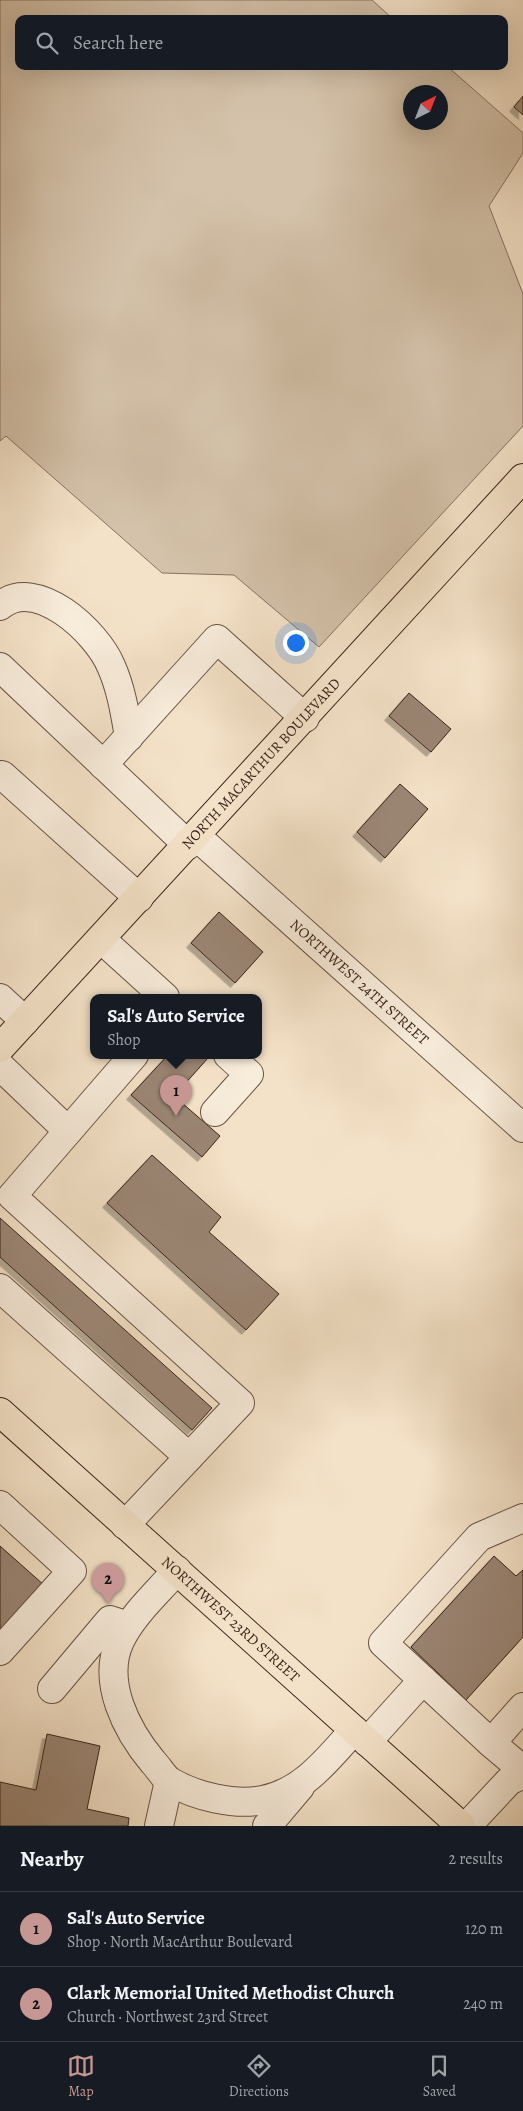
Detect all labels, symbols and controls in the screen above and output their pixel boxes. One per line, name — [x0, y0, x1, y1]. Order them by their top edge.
search box — [15, 15, 508, 70]
icon: search — [33, 29, 61, 57]
text: Search here — [73, 30, 163, 56]
north arrow — [403, 85, 448, 130]
your location — [283, 630, 309, 656]
street label: NORTH MACARTHUR BOULEVARD — [177, 673, 345, 854]
street label: NORTHWEST 24TH STREET — [286, 915, 434, 1050]
popup — [90, 994, 262, 1059]
text: Sal's Auto Service — [107, 1003, 245, 1029]
text: Shop — [107, 1029, 140, 1051]
pin: 1 — [160, 1075, 192, 1116]
street label: NORTHWEST 23RD STREET — [157, 1552, 305, 1687]
pin: 2 — [92, 1563, 124, 1604]
text: Nearby — [20, 1845, 83, 1873]
text: 2 results — [448, 1848, 503, 1870]
text: Sal's Auto Service — [67, 1905, 205, 1931]
text: 1 — [33, 1918, 39, 1940]
text: 120 m — [465, 1918, 503, 1940]
text: Shop · North MacArthur Boulevard — [67, 1931, 293, 1953]
text: Clark Memorial United Methodist Church — [67, 1980, 394, 2006]
text: 2 — [32, 1993, 40, 2015]
text: 240 m — [463, 1993, 503, 2015]
text: Church · Northwest 23rd Street — [67, 2006, 268, 2028]
tab: Map — [67, 2052, 95, 2101]
tab: Directions — [229, 2052, 289, 2101]
tab: Saved — [423, 2052, 456, 2101]

